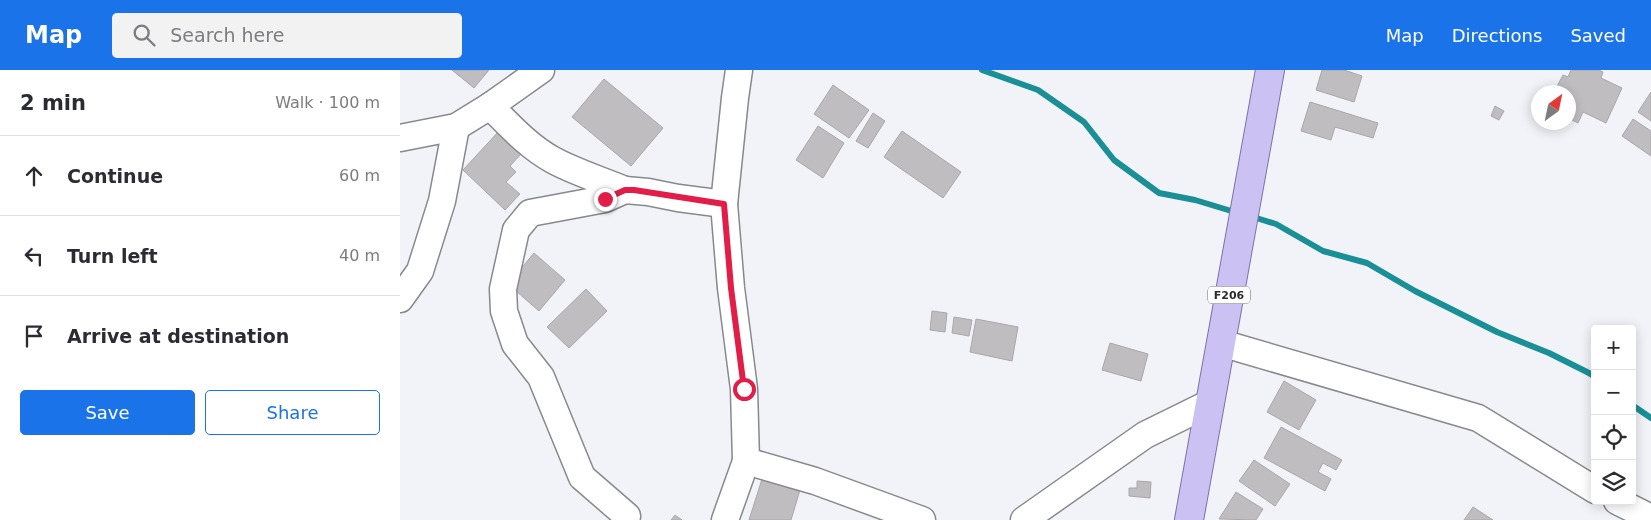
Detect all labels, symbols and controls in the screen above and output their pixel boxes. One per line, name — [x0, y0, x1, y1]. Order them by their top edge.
search box — [112, 13, 462, 58]
text: Map — [25, 21, 82, 49]
icon: search — [130, 21, 158, 49]
text: Search here — [170, 24, 284, 46]
text: Map — [1386, 25, 1424, 46]
text: Directions — [1452, 25, 1542, 46]
text: Saved — [1570, 25, 1626, 46]
north arrow — [1531, 85, 1576, 130]
text: 2 min — [20, 91, 86, 115]
text: Walk · 100 m — [275, 93, 380, 112]
icon: ahead — [20, 162, 48, 190]
text: Continue — [67, 165, 163, 187]
text: 60 m — [339, 166, 380, 185]
route end — [594, 188, 617, 211]
icon: left — [20, 242, 48, 270]
text: Turn left — [67, 245, 158, 267]
text: 40 m — [339, 246, 380, 265]
road number: F206 — [1208, 286, 1250, 304]
icon: arrive — [20, 322, 48, 350]
text: Arrive at destination — [67, 325, 289, 347]
map controls — [1591, 325, 1636, 505]
button: + — [1591, 325, 1636, 370]
button: − — [1591, 370, 1636, 415]
route start — [733, 378, 756, 401]
button: Save — [20, 390, 195, 435]
button: Share — [205, 390, 380, 435]
button: locate — [1591, 415, 1636, 460]
button: layers — [1591, 460, 1636, 505]

